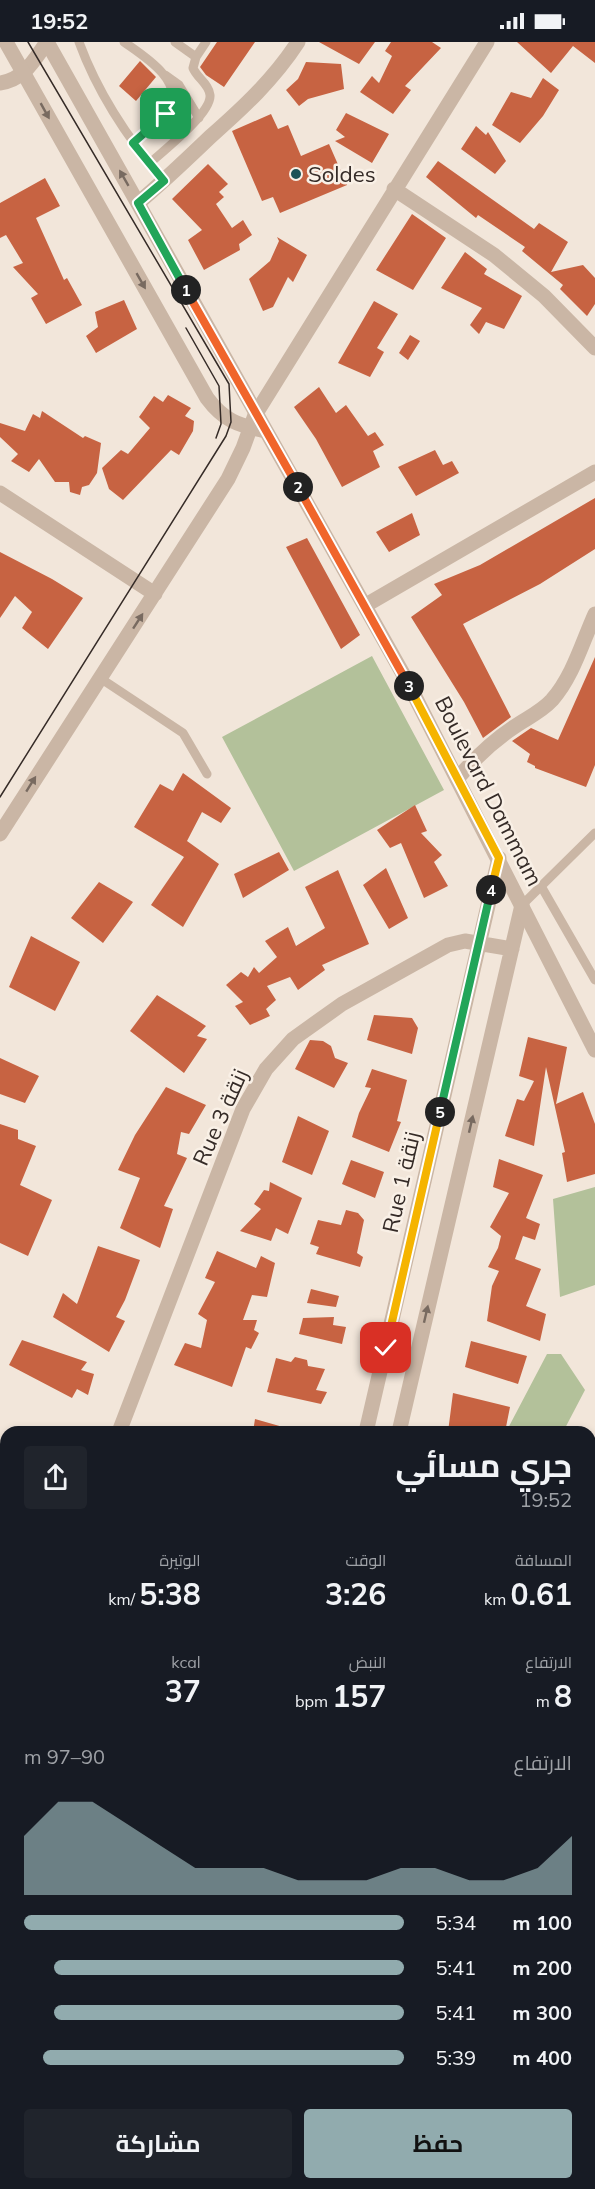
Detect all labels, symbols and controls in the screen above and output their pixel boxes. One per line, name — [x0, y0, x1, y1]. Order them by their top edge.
text: 19:52 — [30, 7, 88, 35]
pin — [140, 88, 191, 139]
icon: arrive — [149, 97, 182, 130]
one-way arrow — [40, 103, 50, 120]
place label: Soldes — [308, 160, 376, 188]
marker: Soldes — [289, 167, 303, 181]
one-way arrow — [118, 170, 129, 186]
one-way arrow — [136, 273, 147, 289]
pin: 1 — [171, 275, 201, 305]
text: 1 — [181, 280, 191, 300]
pin: 2 — [283, 472, 313, 502]
text: 2 — [293, 477, 303, 497]
one-way arrow — [132, 613, 143, 629]
pin: 3 — [394, 671, 424, 701]
text: 3 — [404, 676, 414, 696]
street label: Boulevard Dammam — [429, 691, 549, 891]
one-way arrow — [26, 776, 37, 792]
pin: 4 — [476, 875, 506, 905]
text: 4 — [486, 880, 496, 900]
street label: Rue 3 زنقة — [186, 1064, 254, 1170]
pin: 5 — [425, 1097, 455, 1127]
text: 5 — [435, 1102, 445, 1122]
one-way arrow — [466, 1115, 476, 1134]
street label: Rue 1 زنقة — [376, 1129, 426, 1235]
one-way arrow — [422, 1305, 432, 1323]
pin — [360, 1322, 411, 1373]
icon: check — [369, 1331, 402, 1364]
text: جري مسائي — [395, 1444, 572, 1485]
button: share — [24, 1446, 87, 1509]
text: 19:52 — [519, 1487, 572, 1512]
text: الوتيرة — [160, 1550, 201, 1570]
text: الوقت — [346, 1550, 386, 1570]
text: المسافة — [515, 1550, 572, 1570]
text: 5:38 — [139, 1575, 201, 1613]
text: 3:26 — [325, 1575, 386, 1613]
text: 0.61 — [511, 1575, 572, 1613]
text: /km — [108, 1589, 139, 1609]
text: km — [484, 1589, 511, 1609]
text: kcal — [171, 1652, 201, 1672]
text: النبض — [349, 1652, 386, 1672]
text: الارتفاع — [525, 1652, 572, 1672]
text: 37 — [165, 1672, 201, 1710]
text: 157 — [332, 1677, 386, 1715]
text: 8 — [554, 1677, 572, 1715]
text: bpm — [295, 1691, 332, 1711]
text: m — [536, 1691, 554, 1711]
text: 90–97 m — [24, 1744, 105, 1769]
text: الارتفاع — [513, 1750, 572, 1775]
text: 5:34 — [435, 1910, 476, 1935]
text: 100 m — [513, 1910, 572, 1935]
text: 5:41 — [435, 1955, 476, 1980]
text: 200 m — [513, 1955, 572, 1980]
text: 5:41 — [435, 2000, 476, 2025]
text: 300 m — [513, 2000, 572, 2025]
text: 5:39 — [435, 2045, 476, 2070]
text: 400 m — [513, 2045, 572, 2070]
button: مشاركة — [24, 2109, 292, 2178]
button: حفظ — [304, 2109, 572, 2178]

